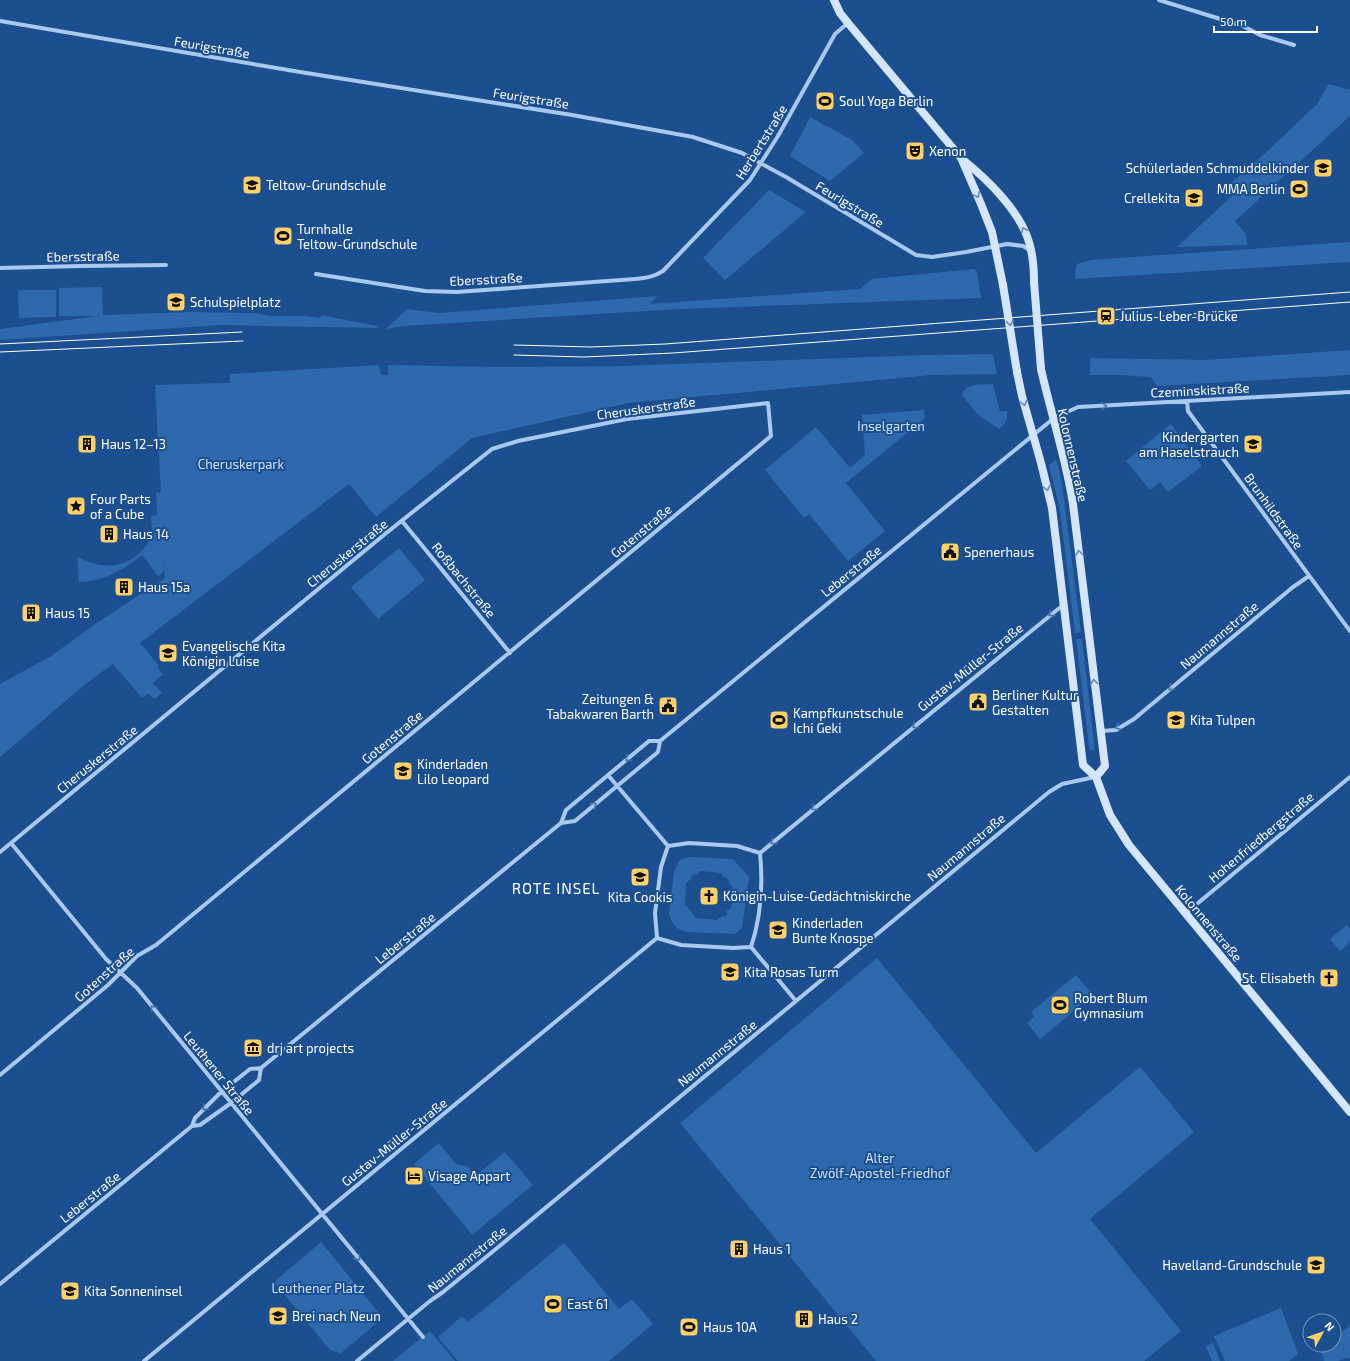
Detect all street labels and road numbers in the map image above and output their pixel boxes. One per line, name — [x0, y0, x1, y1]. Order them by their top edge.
street label: Feurigstraße — [173, 32, 251, 62]
street label: Feurigstraße — [492, 84, 570, 112]
street label: Herbertstraße — [732, 102, 790, 182]
street label: Feurigstraße — [813, 177, 887, 231]
street label: Ebersstraße — [46, 247, 120, 265]
street label: Ebersstraße — [449, 269, 523, 289]
street label: Czeminskistraße — [1150, 379, 1250, 401]
street label: Cheruskerstraße — [596, 393, 696, 423]
street label: Kolonnenstraße — [1054, 407, 1092, 503]
street label: Brunhildstraße — [1241, 470, 1307, 552]
street label: Gotenstraße — [607, 501, 675, 561]
street label: Cheruskerstraße — [303, 515, 391, 591]
street label: Roßbachstraße — [429, 539, 499, 621]
street label: Leberstraße — [818, 542, 884, 600]
street label: Naumannstraße — [1177, 598, 1261, 672]
street label: Gustav-Müller-Straße — [914, 620, 1026, 714]
street label: Gotenstraße — [358, 707, 426, 767]
street label: Cheruskerstraße — [53, 721, 141, 797]
street label: Hohenfriedbergstraße — [1205, 788, 1317, 886]
street label: Naumannstraße — [924, 810, 1008, 884]
street label: Kolonnenstraße — [1172, 881, 1246, 965]
street label: Leberstraße — [372, 909, 438, 967]
street label: Gotenstraße — [71, 943, 137, 1005]
street label: Naumannstraße — [674, 1016, 760, 1090]
street label: Leuthener Straße — [180, 1028, 258, 1118]
street label: Gustav-Müller-Straße — [338, 1095, 450, 1189]
street label: Leberstraße — [57, 1168, 123, 1226]
street label: Naumannstraße — [424, 1222, 510, 1296]

